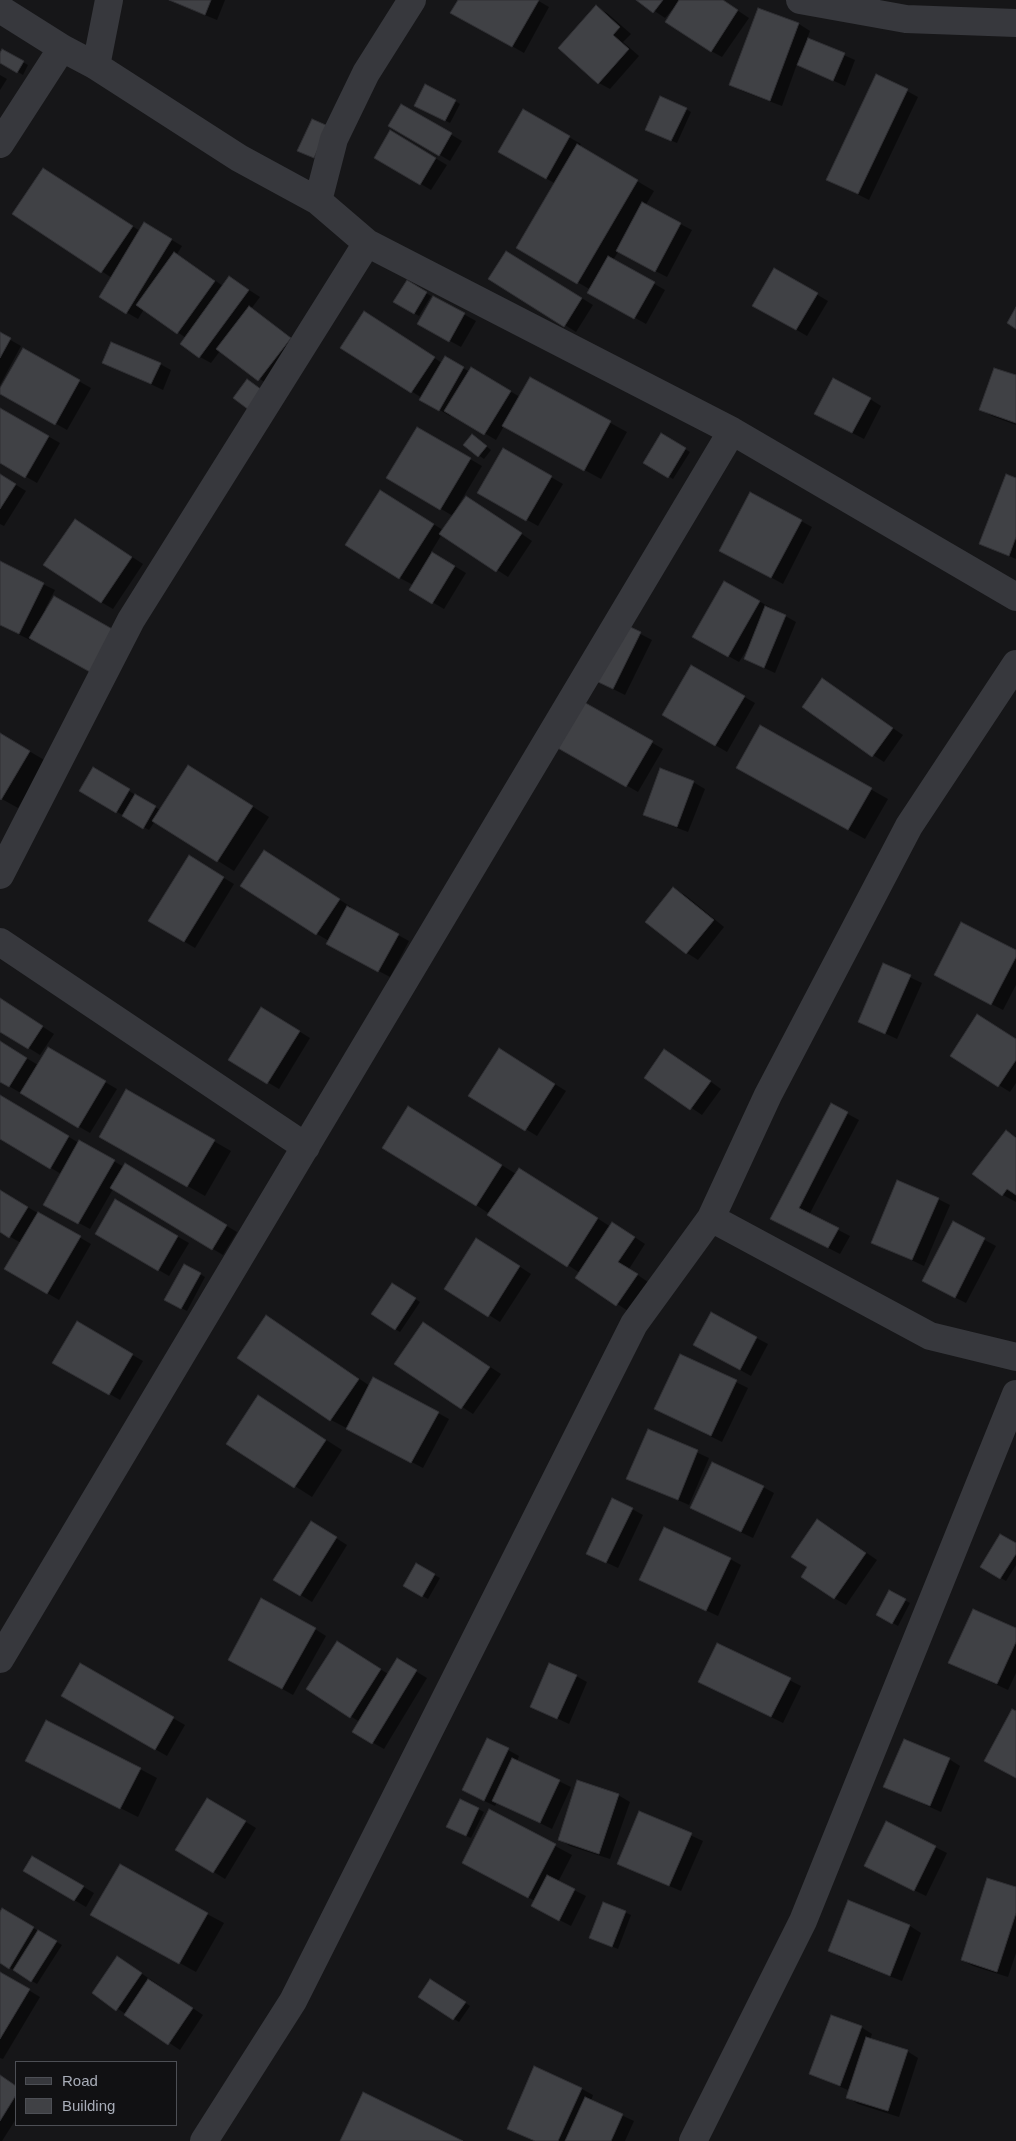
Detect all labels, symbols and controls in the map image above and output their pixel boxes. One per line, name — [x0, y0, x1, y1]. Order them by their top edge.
legend — [15, 2061, 178, 2126]
text: Road — [62, 2072, 98, 2089]
text: Building — [62, 2097, 115, 2114]

